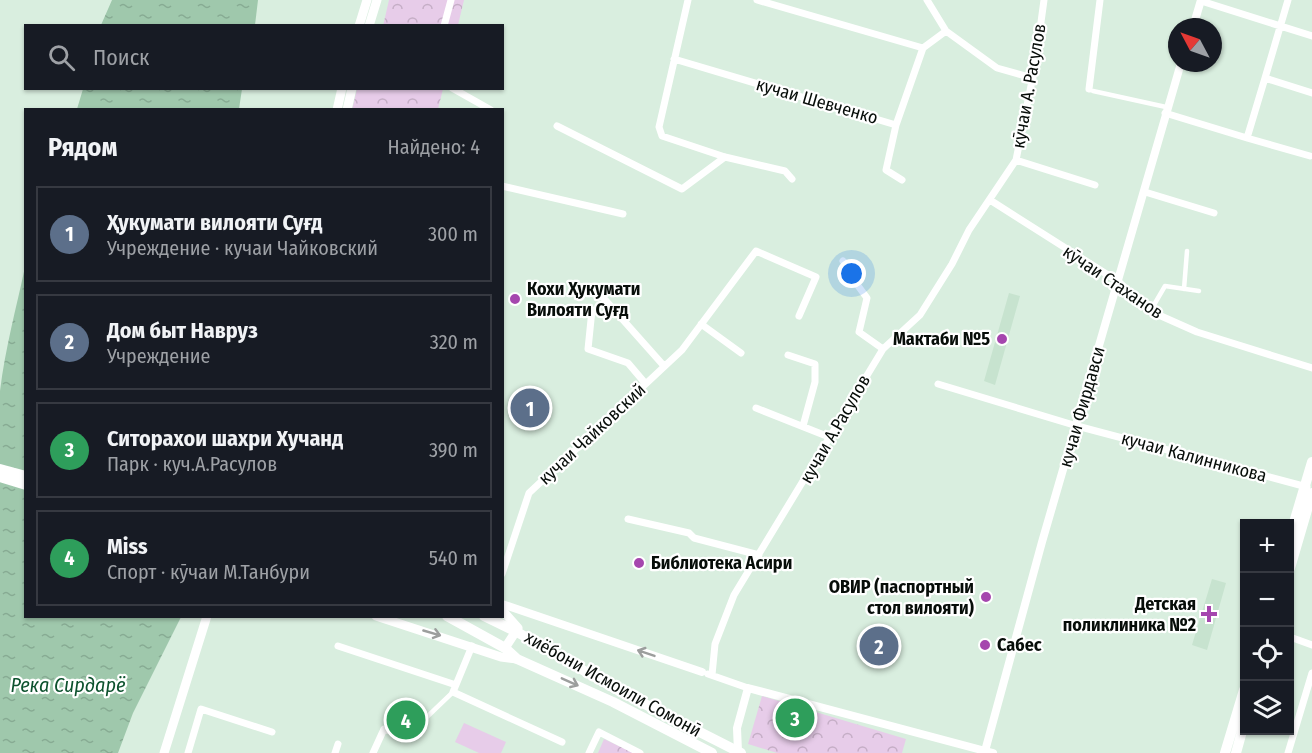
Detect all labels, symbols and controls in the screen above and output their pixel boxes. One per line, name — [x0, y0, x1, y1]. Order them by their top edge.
north arrow — [1168, 18, 1222, 72]
street label: кӯчаи А. Расулов — [1007, 22, 1051, 150]
search box — [24, 24, 504, 90]
icon: search — [45, 41, 78, 74]
text: Поиск — [93, 44, 149, 71]
street label: кучаи Шевченко — [754, 73, 880, 129]
text: Рядом — [48, 132, 117, 163]
text: Найдено: 4 — [388, 135, 480, 159]
text: Ҳукумати вилояти Суғд — [107, 209, 323, 236]
text: 1 — [65, 222, 74, 246]
text: 300 m — [428, 222, 478, 246]
text: Учреждение · кучаи Чайковский — [107, 236, 378, 260]
street label: кӯчаи Стаханов — [1059, 240, 1167, 324]
your location — [837, 259, 866, 288]
place label: Кохи Ҳукумати Вилояти Суғд — [527, 278, 640, 321]
marker: Кохи Ҳукумати Вилояти Суғд — [508, 292, 522, 306]
text: Дом быт Навруз — [107, 317, 258, 344]
place label: Мактаби №5 — [893, 328, 990, 350]
text: 2 — [65, 330, 74, 354]
text: 320 m — [430, 330, 478, 354]
marker: Мактаби №5 — [995, 332, 1009, 346]
text: Учреждение — [107, 344, 210, 368]
street label: кучаи Фирдавси — [1054, 344, 1110, 470]
street label: кучаи А.Расулов — [795, 371, 875, 487]
street label: кучаи Чайковский — [534, 379, 650, 489]
pin: 1 — [510, 386, 550, 430]
text: Ситорахои шахри Хучанд — [107, 425, 343, 452]
street label: кучаи Калинникова — [1119, 427, 1269, 487]
text: 3 — [65, 438, 74, 462]
text: 390 m — [429, 438, 478, 462]
text: Парк · куч.А.Расулов — [107, 452, 277, 476]
map controls — [1240, 519, 1294, 735]
button: + — [1240, 519, 1294, 573]
text: Miss — [107, 533, 148, 560]
text: 4 — [64, 546, 75, 570]
text: 540 m — [429, 546, 478, 570]
place label: Библиотека Асири — [651, 552, 792, 574]
marker: Библиотека Асири — [632, 556, 646, 570]
text: Спорт · кӯчаи М.Танбури — [107, 560, 310, 584]
button: − — [1240, 573, 1294, 627]
place label: ОВИР (паспортный стол вилояти) — [829, 576, 975, 619]
marker: ОВИР (паспортный стол вилояти) — [979, 590, 993, 604]
place label: Детская поликлиника №2 — [1063, 593, 1196, 636]
marker: Детская поликлиника №2 — [1200, 605, 1218, 623]
pin: 2 — [860, 624, 898, 668]
street label: хиёбони Исмоили Сомонӣ — [521, 626, 705, 742]
button: locate — [1240, 627, 1294, 681]
one-way arrow — [422, 628, 441, 640]
place label: Сабес — [997, 634, 1042, 656]
marker: Сабес — [978, 638, 992, 652]
one-way arrow — [637, 647, 656, 658]
water label: Река Сирдарё — [10, 673, 126, 697]
one-way arrow — [561, 678, 579, 689]
button: layers — [1240, 681, 1294, 735]
pin: 3 — [776, 696, 814, 740]
pin: 4 — [386, 698, 426, 742]

